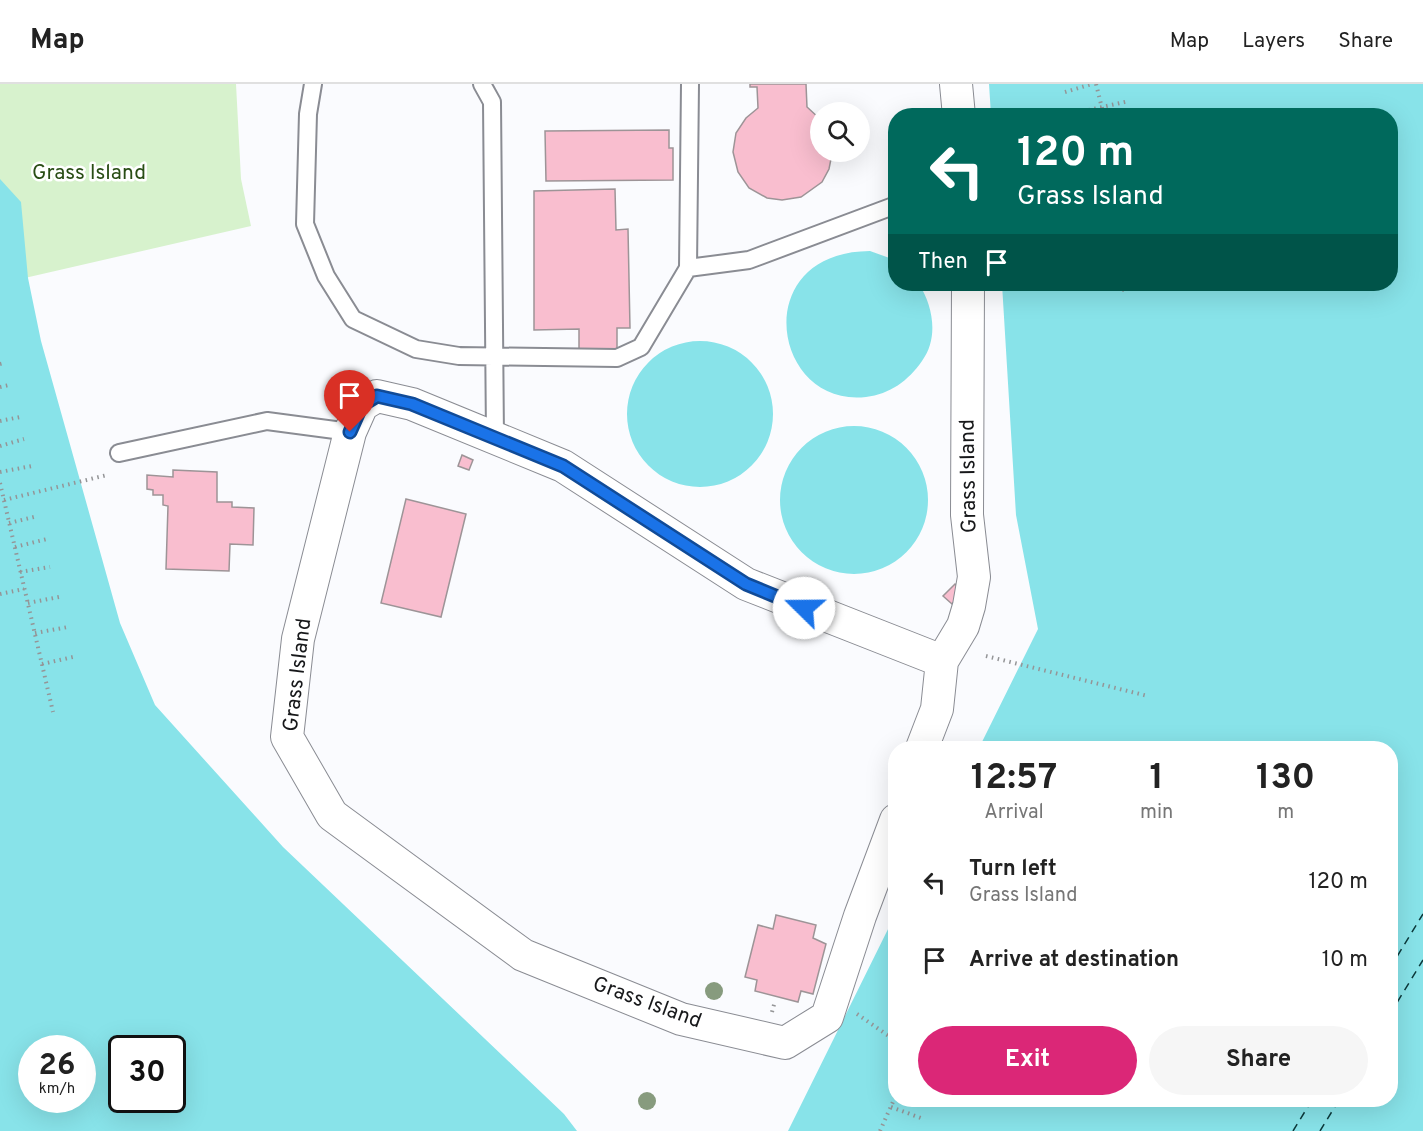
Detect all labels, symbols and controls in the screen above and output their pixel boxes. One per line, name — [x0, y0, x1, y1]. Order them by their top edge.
text: Map — [30, 23, 85, 59]
text: Map — [1170, 28, 1209, 55]
text: Layers — [1242, 28, 1305, 55]
text: Share — [1338, 28, 1393, 55]
map controls — [810, 102, 870, 162]
button: search — [810, 102, 870, 162]
text: 120 m — [1017, 128, 1134, 181]
icon: left — [918, 132, 996, 210]
park label: Grass Island — [32, 160, 146, 187]
text: Grass Island — [1017, 180, 1164, 214]
icon: arrive — [980, 246, 1013, 279]
text: Then — [918, 249, 968, 276]
pin — [324, 370, 375, 432]
icon: arrive — [333, 379, 366, 412]
street label: Grass Island — [955, 419, 983, 533]
position arrow — [772, 576, 836, 640]
street label: Grass Island — [278, 617, 318, 733]
text: 12:57 — [971, 756, 1057, 802]
text: 1 — [1149, 756, 1164, 802]
text: 130 — [1256, 756, 1315, 802]
text: Arrival — [984, 800, 1044, 826]
text: min — [1140, 800, 1173, 826]
text: m — [1277, 800, 1294, 826]
text: Turn left — [969, 856, 1057, 883]
icon: left — [918, 866, 951, 899]
text: 120 m — [1308, 869, 1368, 896]
text: Grass Island — [969, 883, 1078, 909]
icon: arrive — [918, 944, 951, 977]
text: Arrive at destination — [969, 947, 1179, 974]
text: 10 m — [1322, 947, 1368, 974]
street label: Grass Island — [589, 971, 705, 1035]
button: Exit — [918, 1026, 1137, 1095]
button: Share — [1149, 1026, 1368, 1095]
speed limit sign: 30 — [108, 1035, 186, 1113]
text: 26 — [39, 1048, 75, 1085]
text: km/h — [39, 1080, 75, 1099]

